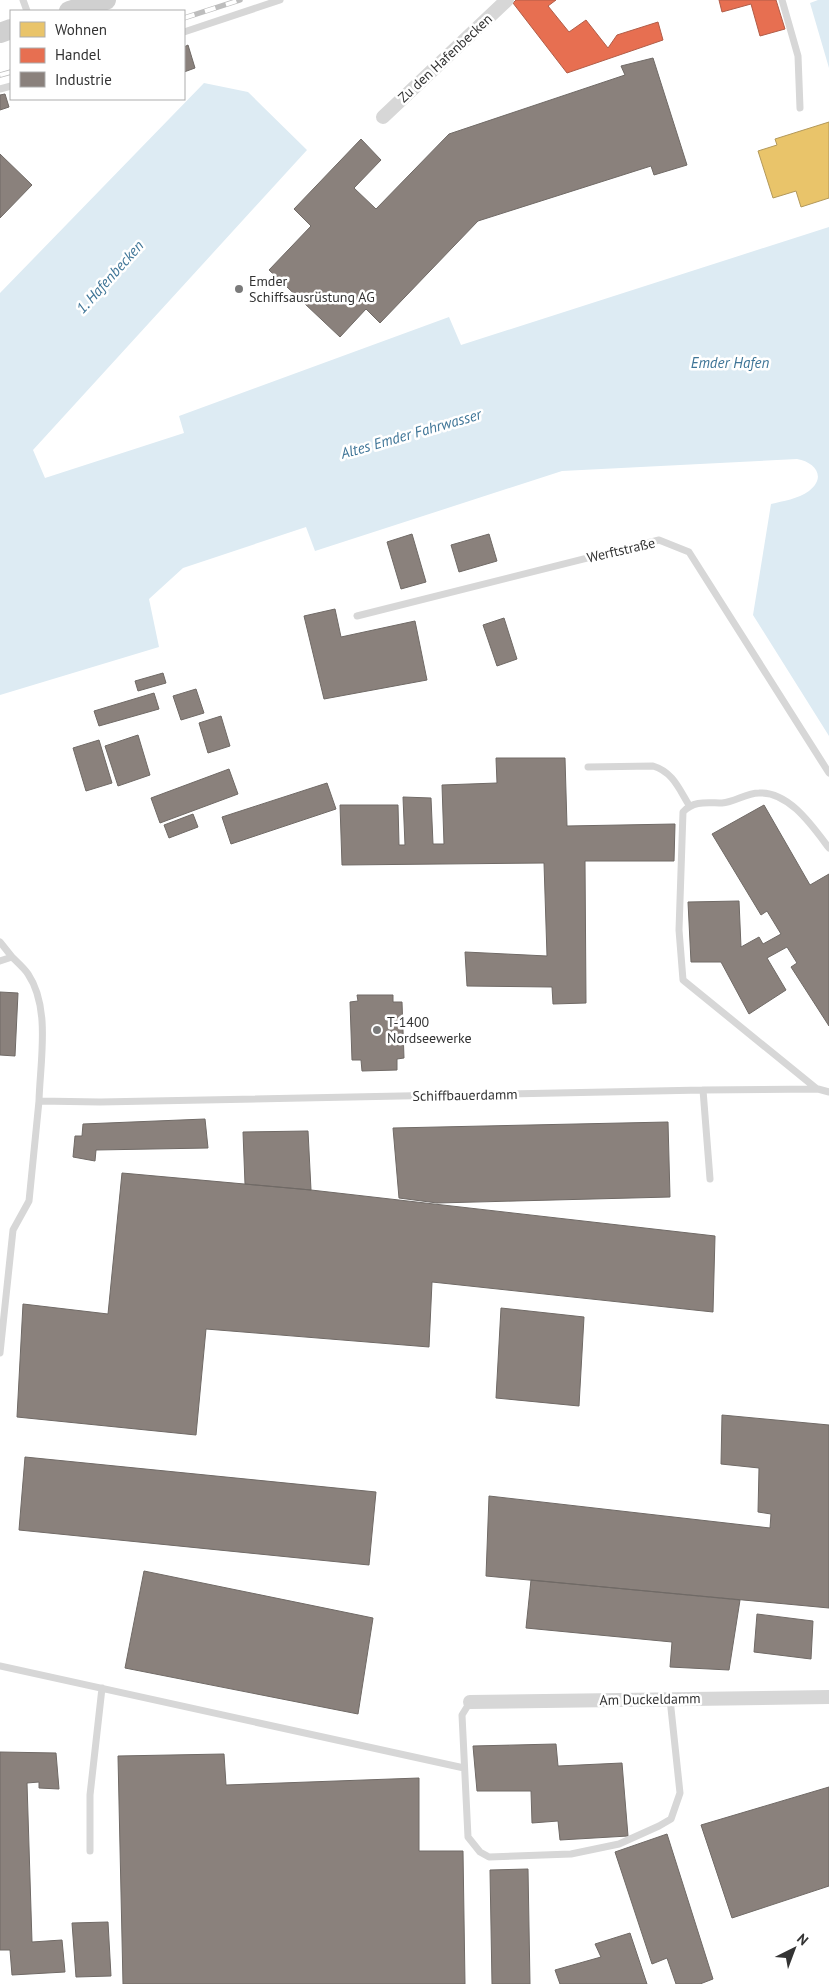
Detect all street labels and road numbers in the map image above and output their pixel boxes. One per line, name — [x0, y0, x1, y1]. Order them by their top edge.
street label: Zu den Hafenbecken — [394, 10, 496, 106]
street label: Werftstraße — [585, 533, 657, 567]
street label: Schiffbauerdamm — [412, 1085, 518, 1105]
street label: Am Duckeldamm — [599, 1689, 701, 1709]

